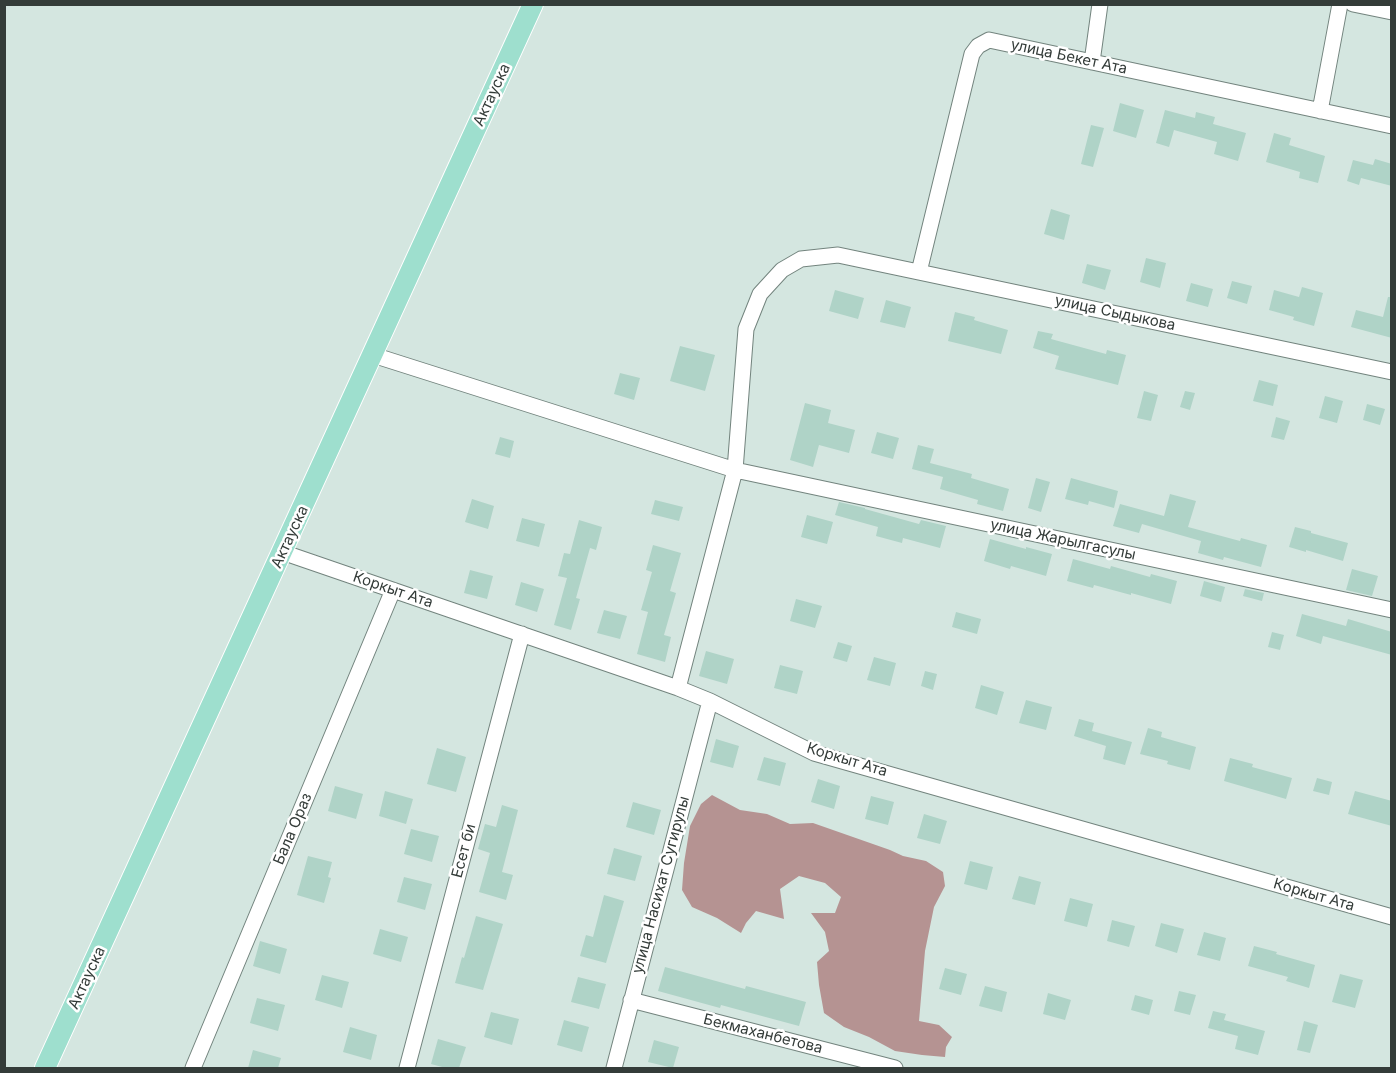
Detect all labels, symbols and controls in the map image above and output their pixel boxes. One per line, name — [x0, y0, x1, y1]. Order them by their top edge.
street label: улица Бекет Ата — [1009, 36, 1129, 78]
street label: Актауска — [470, 61, 514, 129]
street label: улица Сыдыкова — [1053, 291, 1177, 335]
street label: Актауска — [268, 503, 312, 571]
street label: улица Жарылгасулы — [989, 516, 1137, 564]
street label: Коркыт Ата — [351, 568, 435, 612]
street label: Коркыт Ата — [804, 739, 890, 781]
street label: Бала Ораз — [270, 790, 316, 868]
street label: улица Насихат Сугирулы — [629, 794, 693, 976]
street label: Есет би — [448, 822, 480, 880]
street label: Коркыт Ата — [1271, 875, 1357, 915]
street label: Актауска — [65, 944, 109, 1012]
street label: Бекмаханбетова — [701, 1010, 825, 1058]

